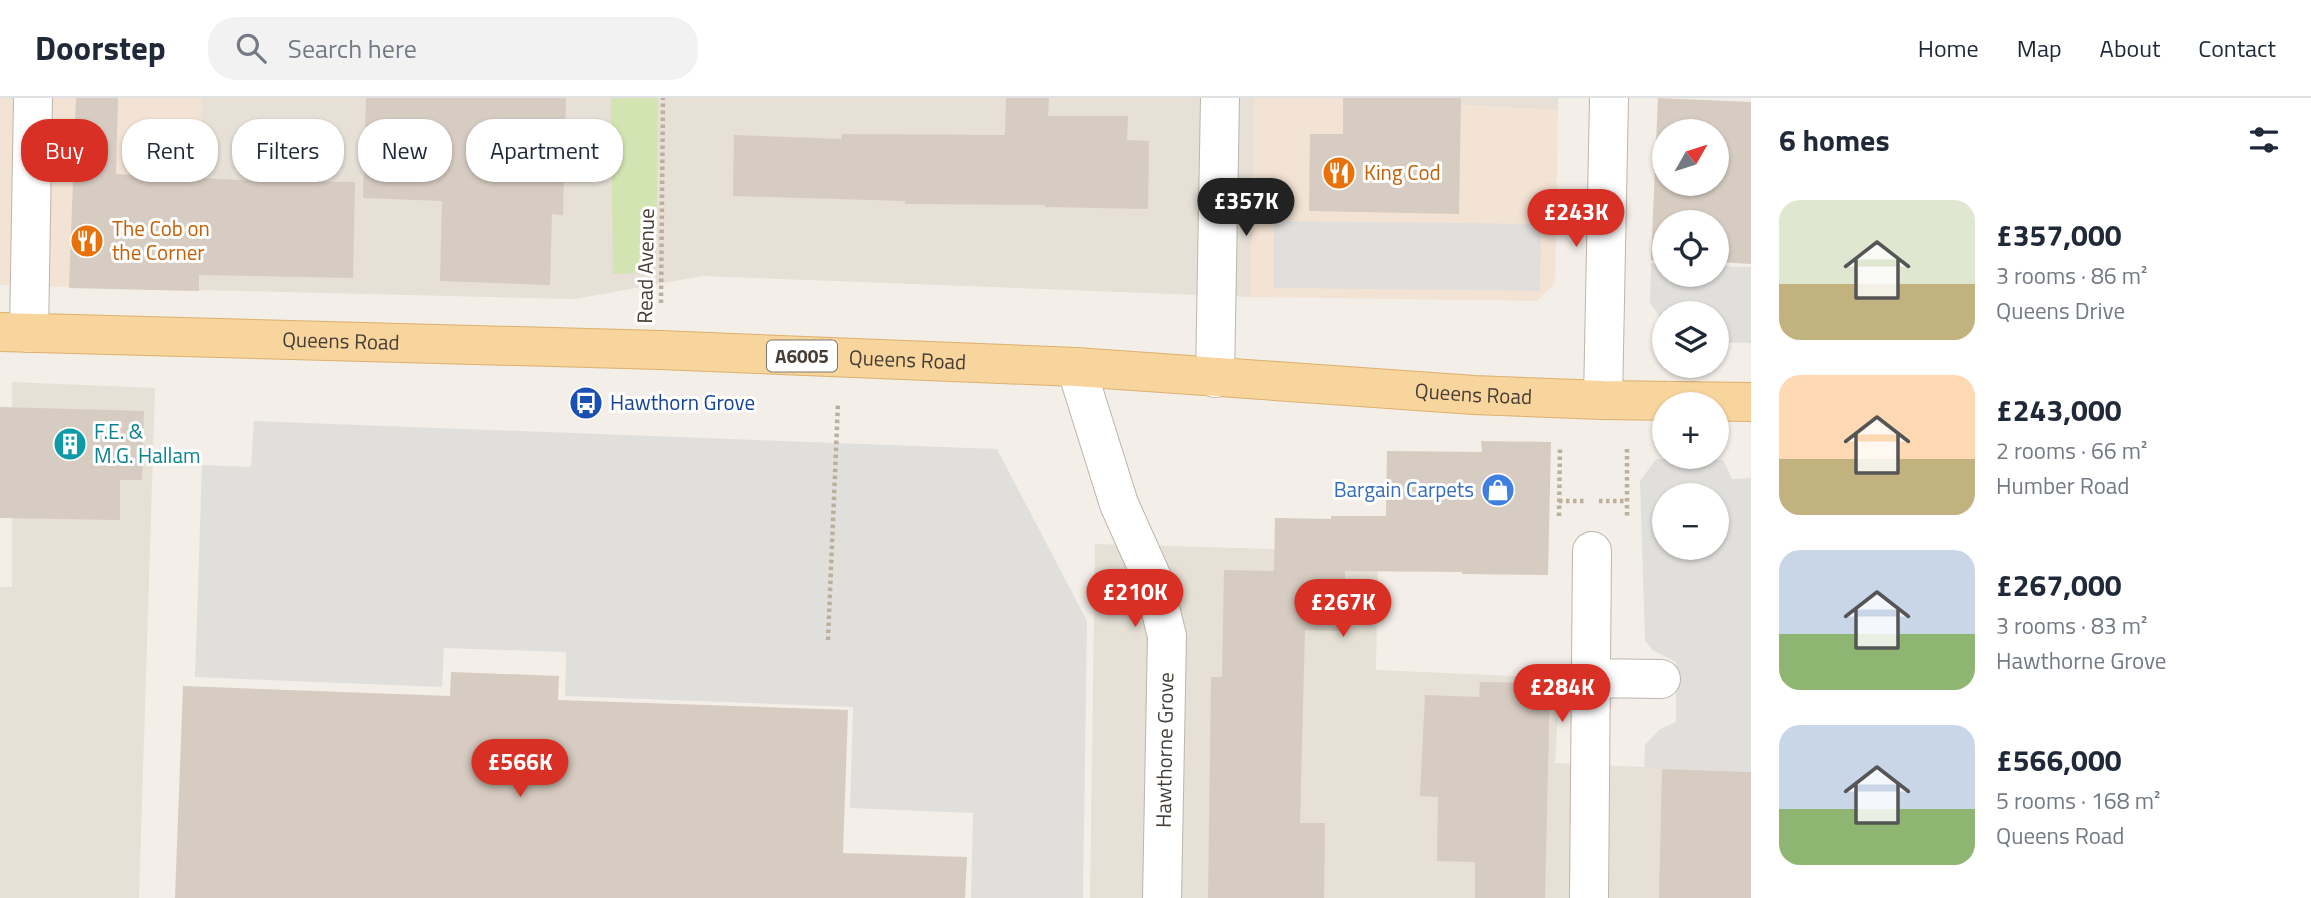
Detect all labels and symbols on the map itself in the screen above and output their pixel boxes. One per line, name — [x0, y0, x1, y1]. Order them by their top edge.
north arrow — [1652, 119, 1729, 196]
restaurant icon: King Cod — [1320, 154, 1358, 192]
place label: King Cod — [1364, 156, 1441, 188]
pin: £357K — [1197, 178, 1295, 238]
pin: £243K — [1527, 190, 1625, 249]
street label: Read Avenue — [628, 208, 662, 324]
place label: The Cob on the Corner — [112, 212, 210, 268]
restaurant icon: The Cob on the Corner — [68, 222, 106, 260]
street label: Queens Road — [282, 323, 400, 358]
road number: A6005 — [767, 340, 837, 372]
street label: Queens Road — [848, 341, 967, 378]
street label: Queens Road — [1414, 374, 1533, 412]
bus stop icon: Hawthorn Grove — [567, 384, 605, 422]
place label: Hawthorn Grove — [610, 386, 755, 418]
place label: F.E. & M.G. Hallam — [94, 415, 201, 471]
building icon: F.E. & M.G. Hallam — [51, 425, 89, 463]
shop icon: Bargain Carpets — [1479, 471, 1517, 509]
place label: Bargain Carpets — [1334, 473, 1474, 505]
pin: £210K — [1086, 570, 1184, 629]
pin: £267K — [1294, 580, 1392, 639]
pin: £284K — [1513, 664, 1611, 724]
street label: Hawthorne Grove — [1147, 672, 1181, 828]
pin: £566K — [471, 740, 569, 799]

